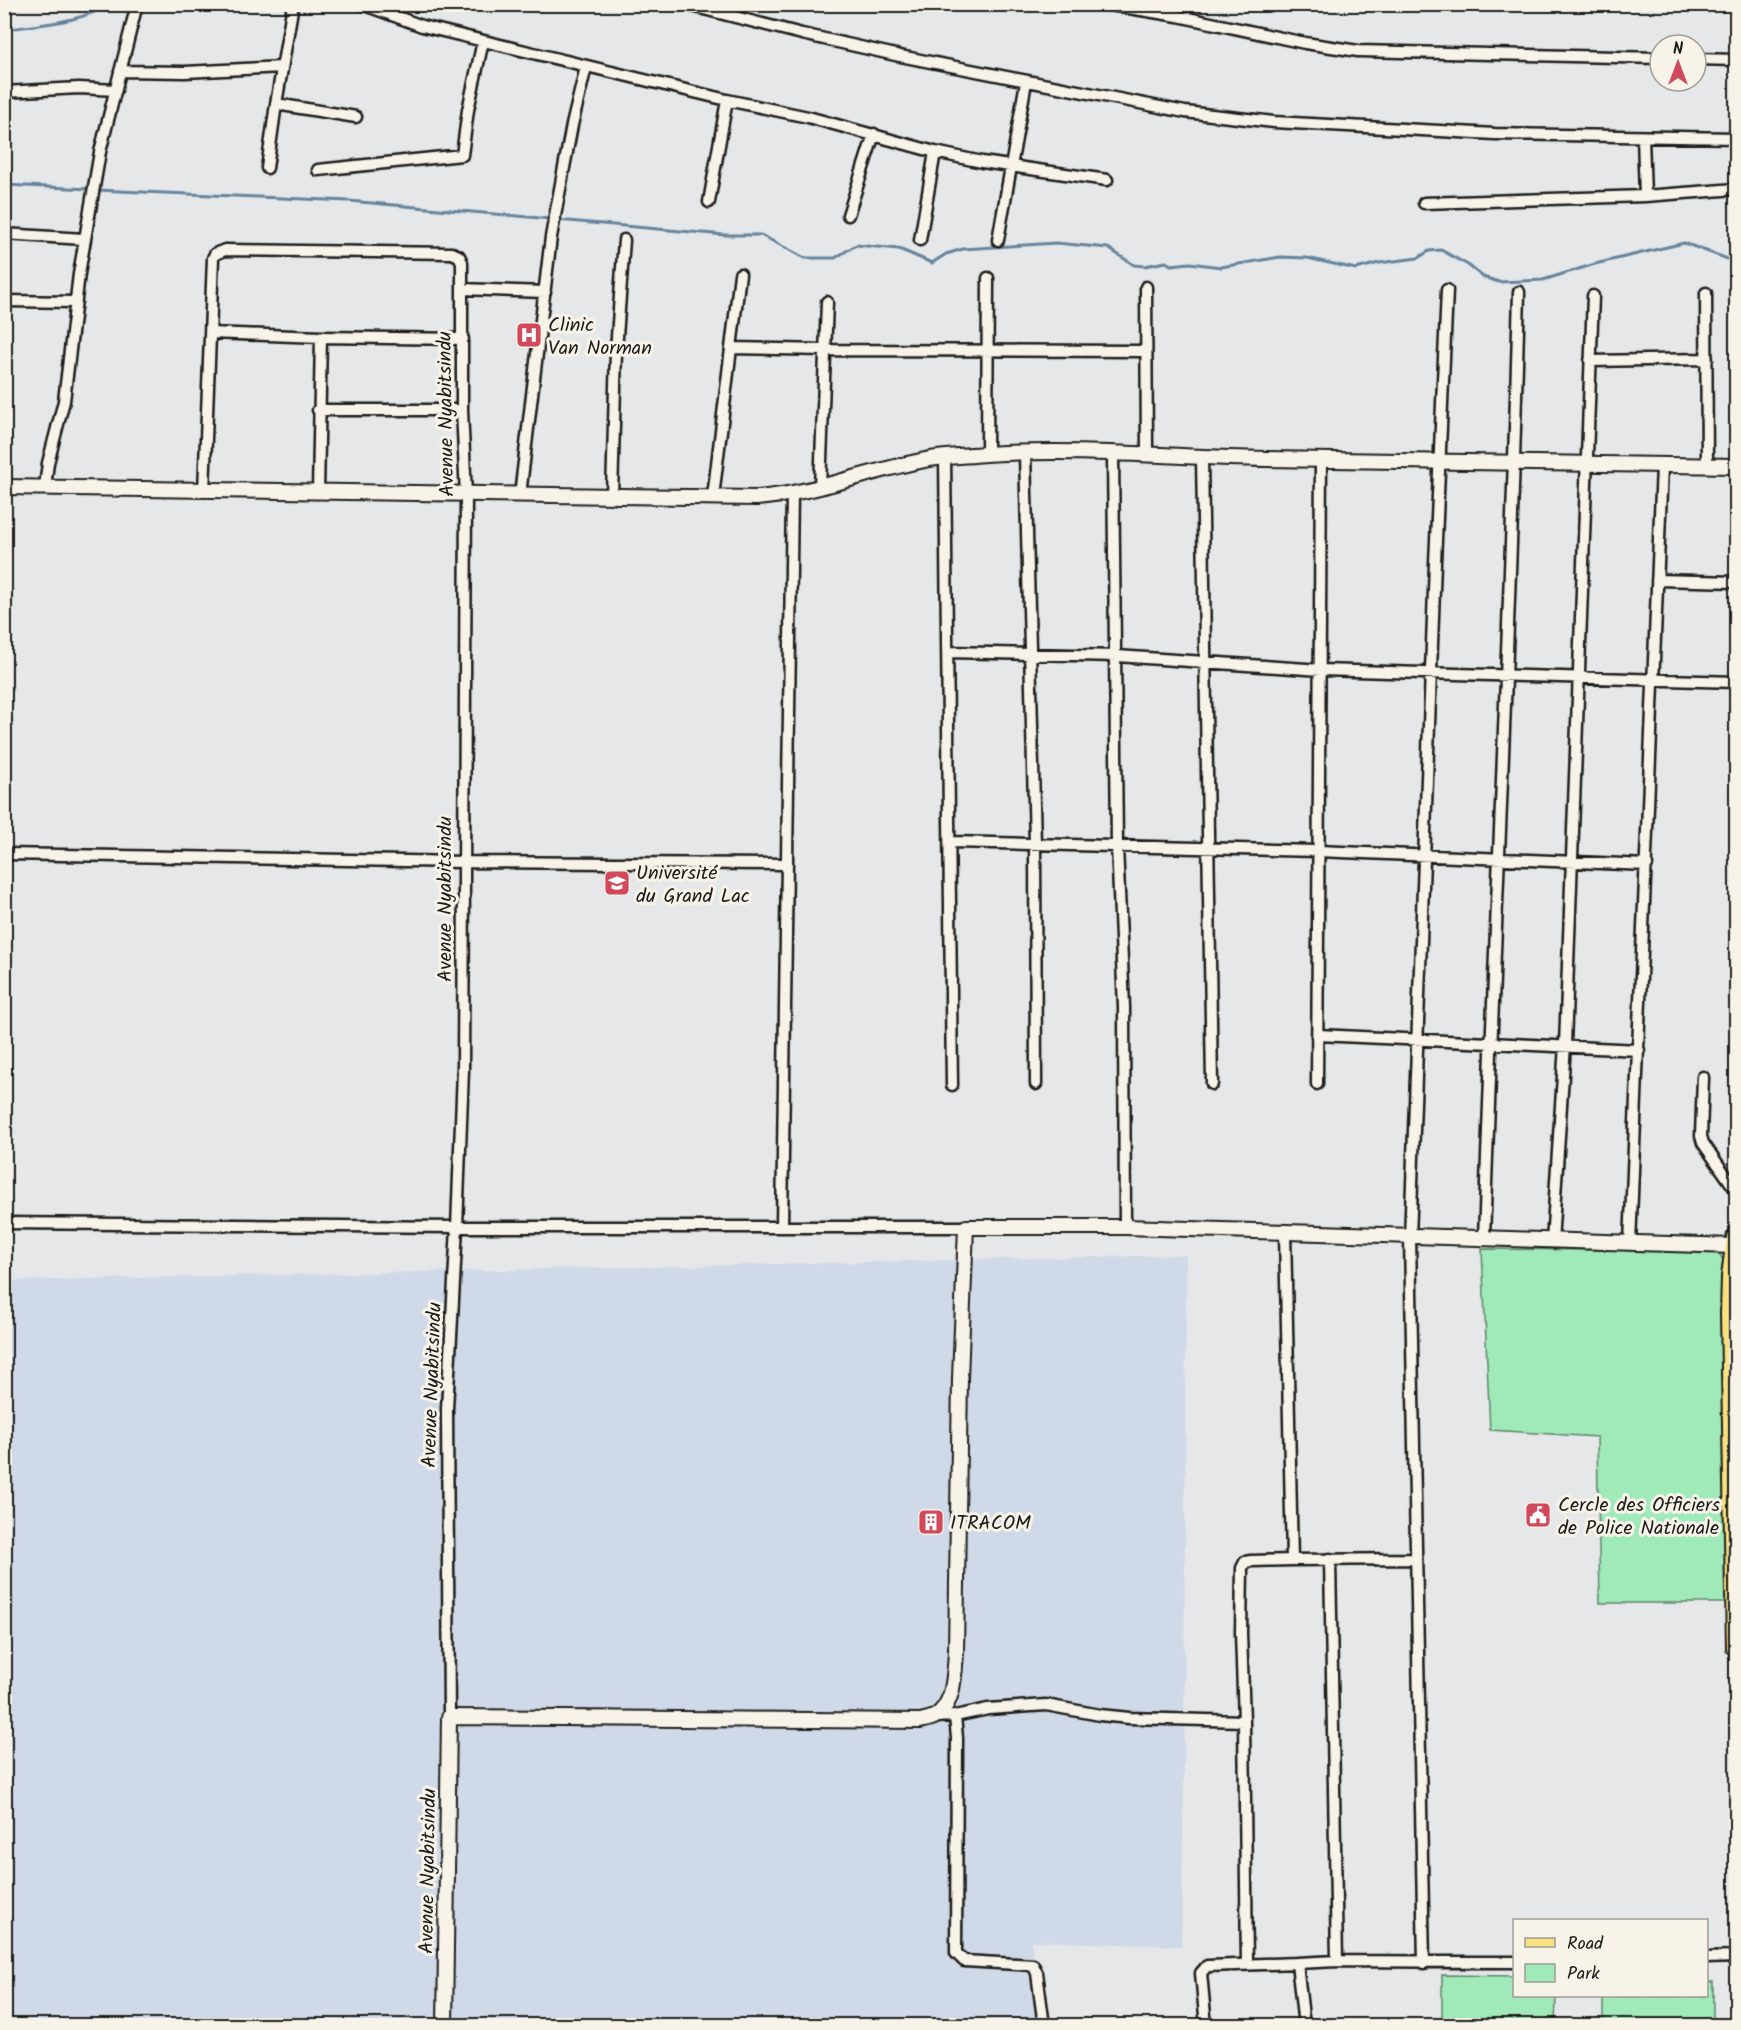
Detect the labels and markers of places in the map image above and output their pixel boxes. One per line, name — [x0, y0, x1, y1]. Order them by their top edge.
place label: Clinic Van Norman — [548, 310, 652, 365]
hospital icon: Clinic Van Norman — [514, 320, 544, 350]
place label: Université du Grand Lac — [636, 858, 750, 913]
school or university icon: Université du Grand Lac — [602, 868, 632, 898]
place label: Cercle des Officiers de Police Nationale — [1558, 1490, 1721, 1545]
public building icon: Cercle des Officiers de Police Nationale — [1523, 1500, 1553, 1530]
building icon: ITRACOM — [916, 1507, 946, 1537]
place label: ITRACOM — [950, 1508, 1031, 1540]

